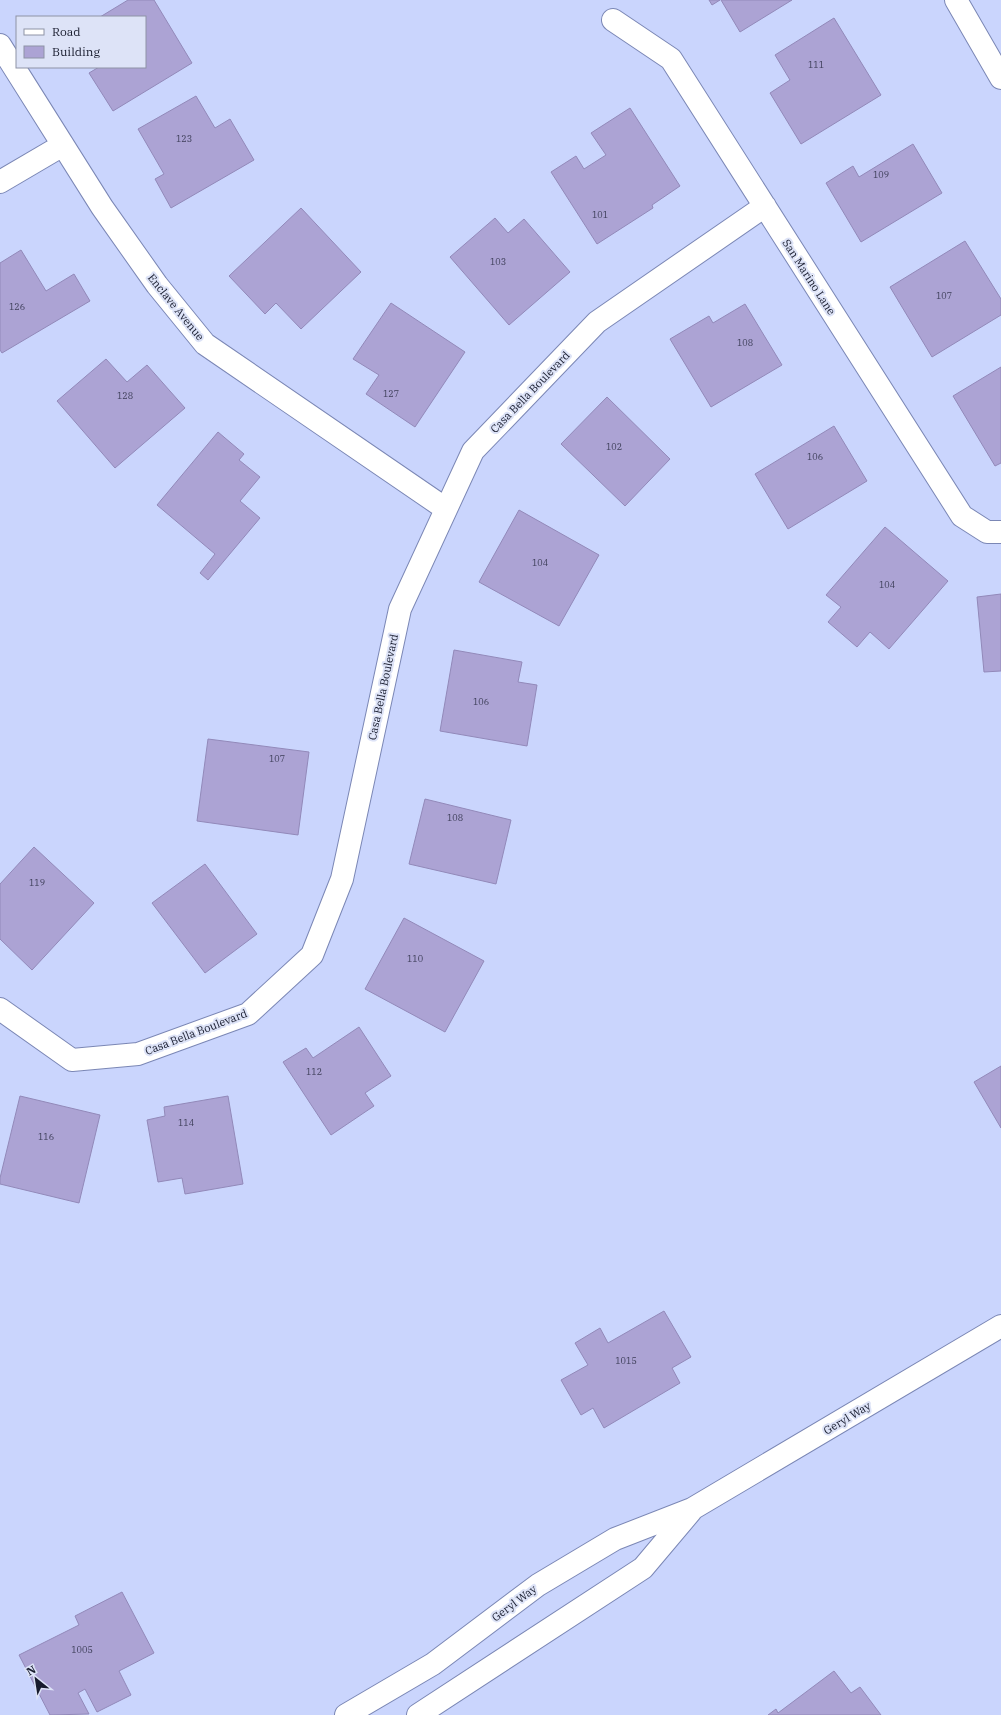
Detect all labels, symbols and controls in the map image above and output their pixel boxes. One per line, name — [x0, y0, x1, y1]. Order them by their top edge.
legend — [16, 16, 146, 68]
text: Road — [52, 24, 81, 39]
text: Building — [52, 44, 100, 59]
house number: 111 — [808, 59, 824, 70]
house number: 123 — [176, 133, 192, 144]
house number: 109 — [873, 169, 889, 180]
house number: 101 — [592, 209, 608, 220]
street label: San Marino Lane — [779, 237, 839, 317]
house number: 103 — [490, 256, 506, 267]
street label: Enclave Avenue — [145, 271, 207, 343]
house number: 107 — [936, 290, 952, 301]
house number: 126 — [9, 301, 25, 312]
house number: 108 — [737, 337, 753, 348]
street label: Casa Bella Boulevard — [487, 348, 573, 436]
house number: 127 — [383, 388, 399, 399]
house number: 128 — [117, 390, 133, 401]
house number: 102 — [606, 441, 622, 452]
house number: 106 — [807, 451, 823, 462]
house number: 104 — [532, 557, 548, 568]
house number: 104 — [879, 579, 895, 590]
street label: Casa Bella Boulevard — [365, 632, 401, 741]
house number: 106 — [473, 696, 489, 707]
house number: 107 — [269, 753, 285, 764]
house number: 108 — [447, 812, 463, 823]
house number: 119 — [29, 877, 45, 888]
house number: 110 — [407, 953, 423, 964]
street label: Casa Bella Boulevard — [143, 1006, 249, 1058]
house number: 112 — [306, 1066, 322, 1077]
house number: 114 — [178, 1117, 194, 1128]
house number: 116 — [38, 1131, 54, 1142]
house number: 1015 — [615, 1355, 637, 1366]
street label: Geryl Way — [821, 1398, 873, 1438]
street label: Geryl Way — [489, 1582, 539, 1624]
house number: 1005 — [71, 1644, 93, 1655]
north arrow — [16, 1659, 56, 1699]
text: N — [24, 1662, 39, 1679]

